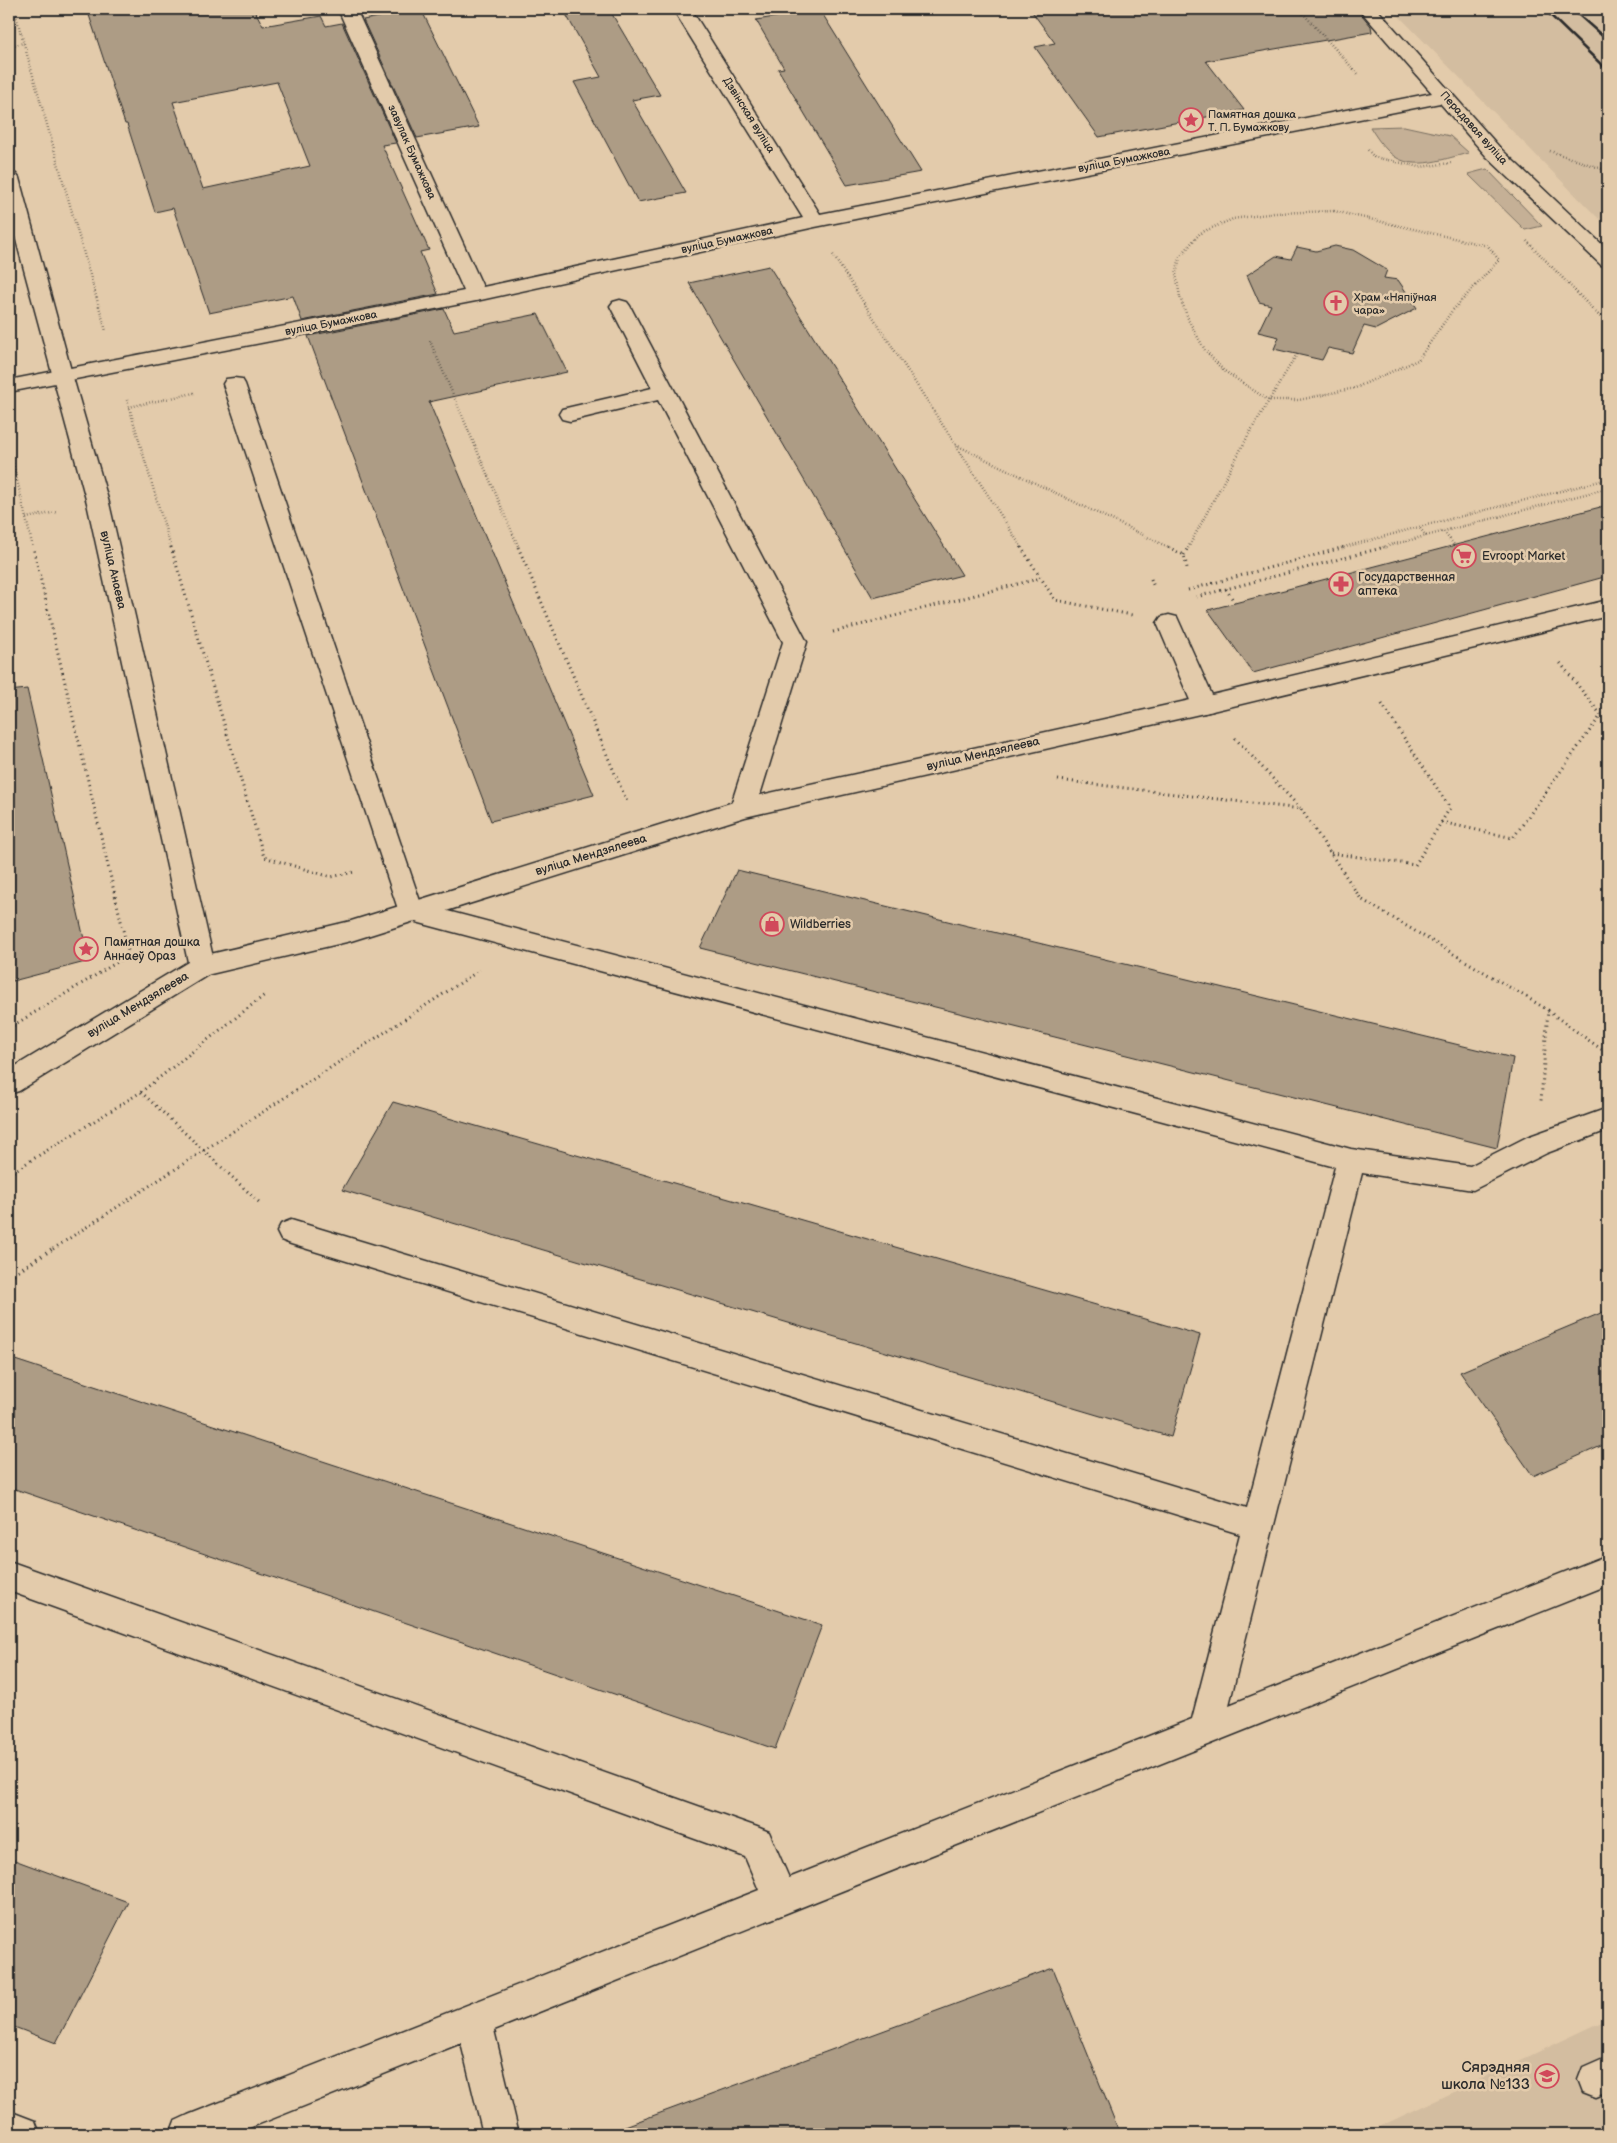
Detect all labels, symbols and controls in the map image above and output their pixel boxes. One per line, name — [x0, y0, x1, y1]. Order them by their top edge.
street label: Дзвінская вуліца — [720, 75, 778, 156]
street label: Перадавая вуліца — [1438, 89, 1511, 168]
street label: завулак Бумажкова — [385, 103, 439, 202]
place icon: Памятная дошка Т. П. Бумажкову — [1178, 107, 1204, 133]
place label: Памятная дошка Т. П. Бумажкову — [1208, 108, 1297, 134]
street label: вуліца Бумажкова — [1077, 145, 1172, 175]
street label: вуліца Бумажкова — [680, 224, 775, 256]
church icon: Храм «Няпіўная чара» — [1323, 290, 1349, 316]
place label: Храм «Няпіўная чара» — [1354, 291, 1437, 317]
street label: вуліца Бумажкова — [284, 308, 379, 338]
street label: вуліца Анаева — [97, 529, 129, 611]
supermarket icon: Evroopt Market — [1451, 543, 1477, 569]
place label: Evroopt Market — [1482, 549, 1565, 564]
place label: Государственная аптека — [1358, 570, 1456, 599]
pharmacy icon: Государственная аптека — [1328, 571, 1354, 597]
street label: вуліца Мендзялеева — [925, 734, 1041, 774]
street label: вуліца Мендзялеева — [533, 831, 649, 879]
shop icon: Wildberries — [759, 911, 785, 937]
place label: Wildberries — [790, 917, 851, 932]
place label: Памятная дошка Аннаеў Ораз — [103, 935, 200, 964]
place icon: Памятная дошка Аннаеў Ораз — [73, 936, 99, 962]
street label: вуліца Мендзялеева — [85, 969, 191, 1041]
place label: Сярэдняя школа №133 — [1441, 2058, 1530, 2094]
school or university icon: Сярэдняя школа №133 — [1534, 2063, 1560, 2089]

